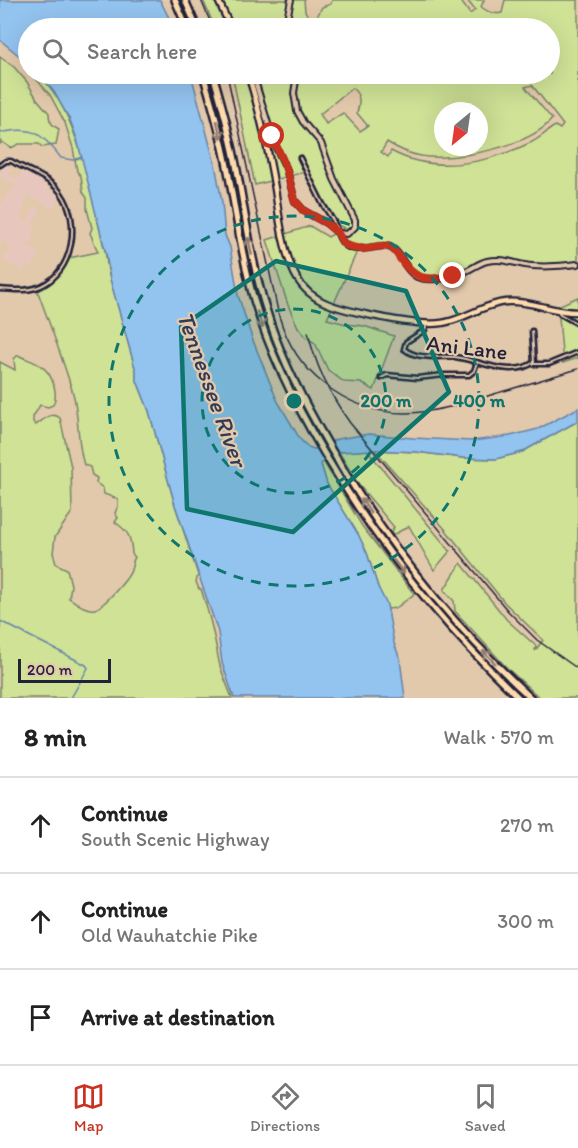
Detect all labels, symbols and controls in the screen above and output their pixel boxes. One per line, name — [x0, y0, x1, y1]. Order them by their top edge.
search box — [18, 18, 560, 84]
icon: search — [39, 35, 72, 68]
text: Search here — [87, 38, 197, 65]
north arrow — [434, 102, 488, 156]
one-way arrow — [214, 120, 225, 139]
route start — [258, 122, 284, 148]
one-way arrow — [244, 236, 255, 256]
route end — [439, 262, 465, 288]
water label: Tennessee River — [171, 307, 255, 473]
one-way arrow — [255, 310, 266, 329]
street label: Ani Lane — [425, 329, 509, 366]
text: 200 m — [361, 390, 412, 412]
text: 400 m — [453, 390, 506, 412]
centre of rings — [284, 391, 304, 411]
one-way arrow — [360, 498, 373, 515]
one-way arrow — [393, 558, 406, 574]
one-way arrow — [482, 650, 497, 665]
scale bar — [18, 656, 111, 684]
text: 200 m — [27, 660, 72, 679]
text: 8 min — [24, 721, 86, 753]
text: Walk · 570 m — [443, 725, 554, 749]
text: Continue — [81, 800, 168, 827]
icon: ahead — [24, 809, 57, 842]
text: 270 m — [500, 813, 554, 837]
text: South Scenic Highway — [81, 827, 269, 851]
text: Continue — [81, 896, 168, 923]
icon: ahead — [24, 905, 57, 938]
text: 300 m — [497, 909, 554, 933]
text: Old Wauhatchie Pike — [81, 923, 258, 947]
icon: arrive — [24, 1001, 57, 1034]
text: Arrive at destination — [81, 1004, 275, 1031]
tab: Map — [72, 1080, 105, 1135]
tab: Directions — [250, 1080, 320, 1135]
tab: Saved — [465, 1080, 506, 1135]

